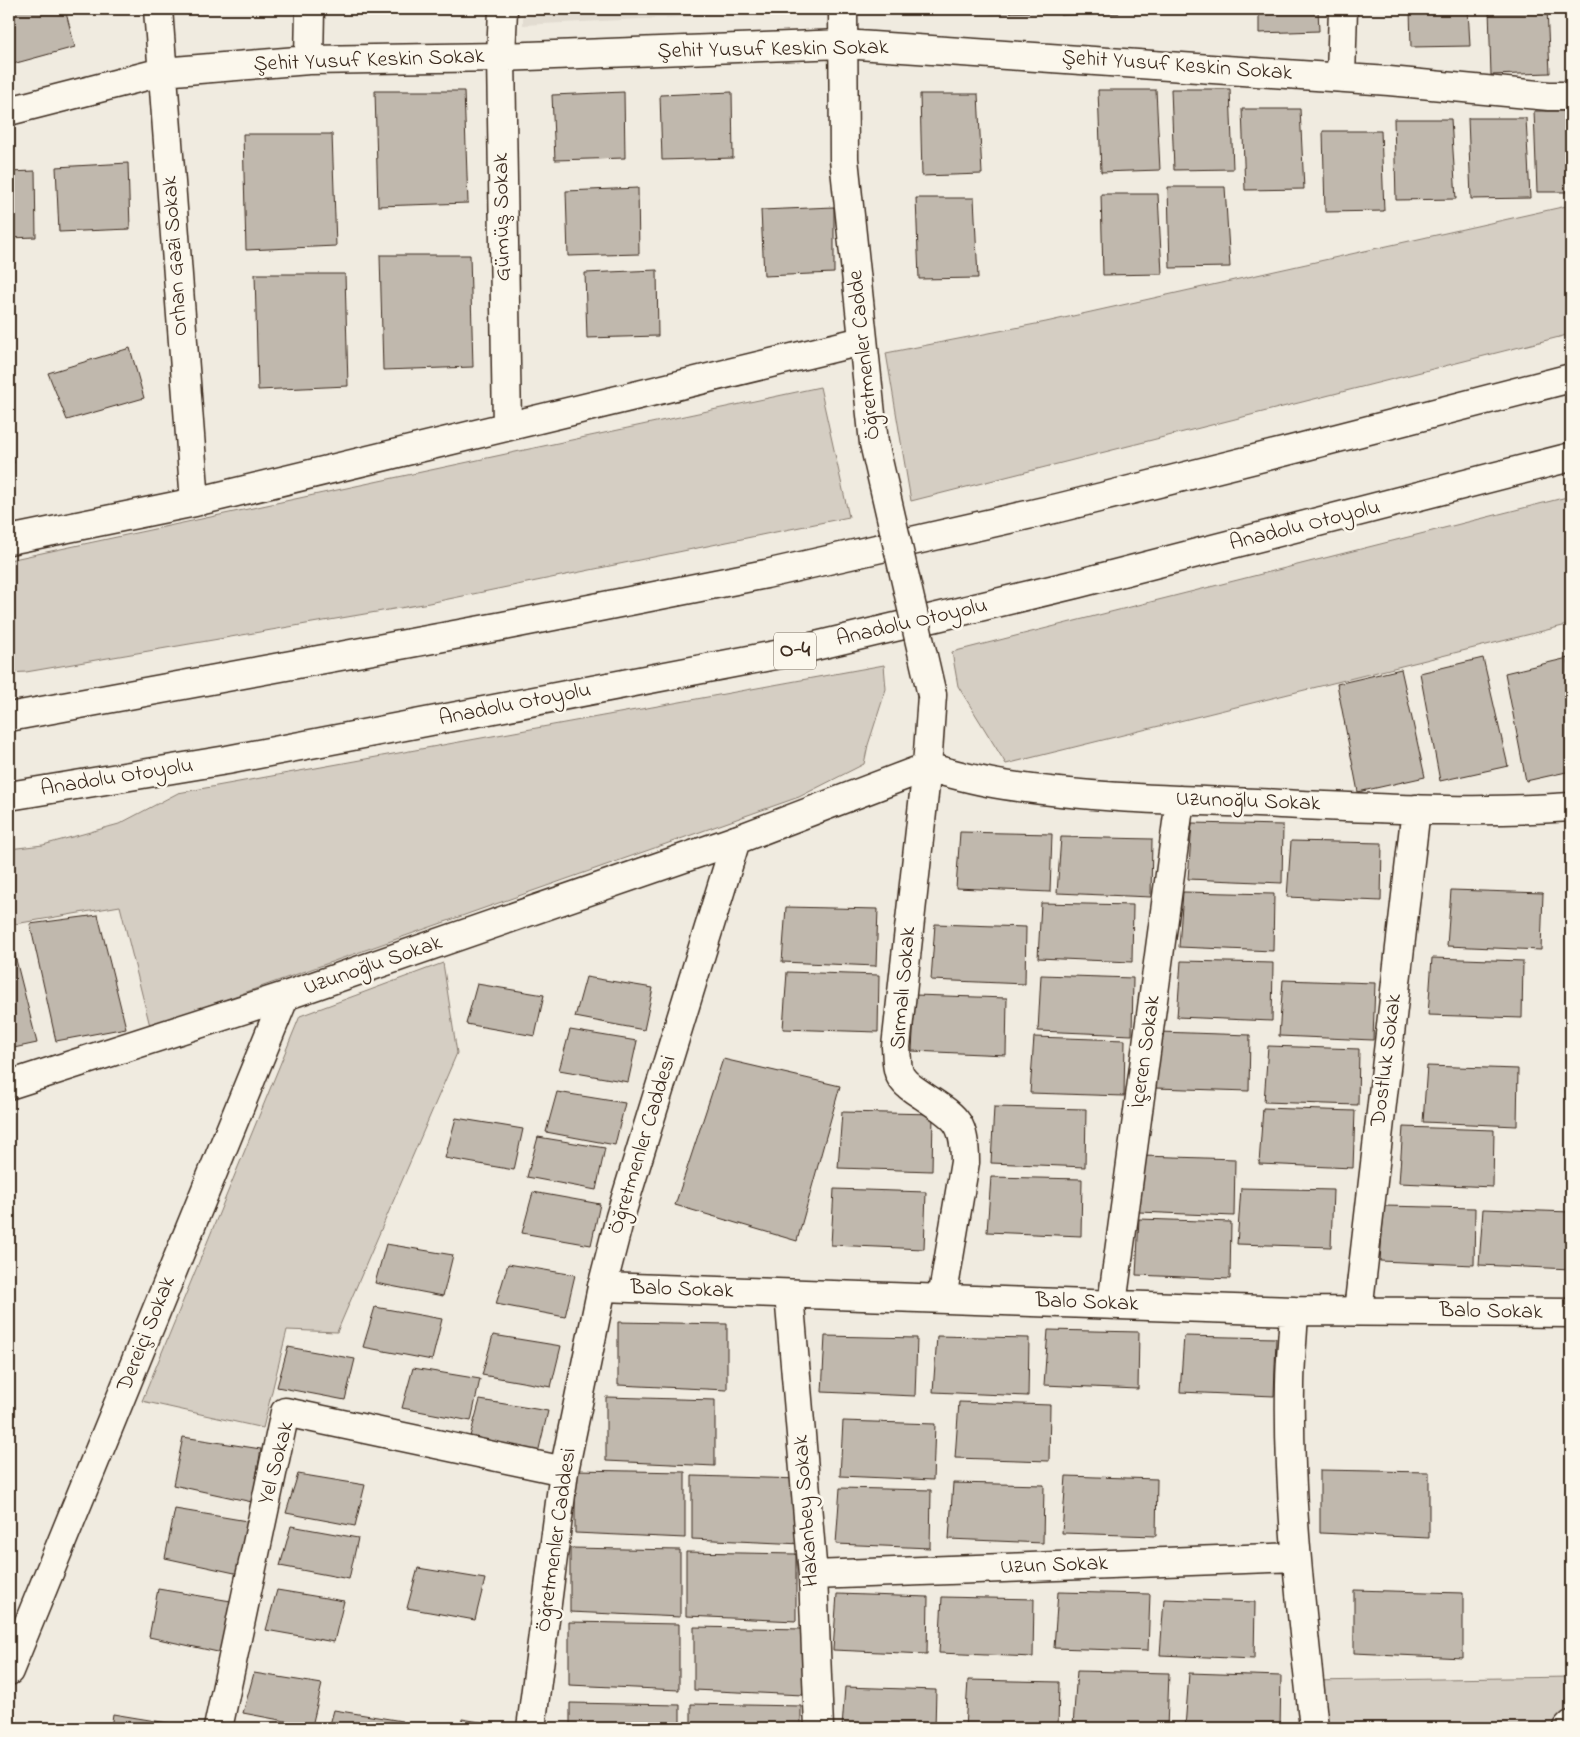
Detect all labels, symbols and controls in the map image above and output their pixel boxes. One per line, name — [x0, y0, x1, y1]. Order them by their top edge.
street label: Şehit Yusuf Keskin Sokak — [657, 32, 889, 68]
street label: Şehit Yusuf Keskin Sokak — [253, 41, 485, 81]
street label: Şehit Yusuf Keskin Sokak — [1061, 42, 1294, 90]
street label: Gümüş Sokak — [486, 152, 520, 282]
street label: Orhan Gazi Sokak — [154, 175, 198, 337]
street label: Öğretmenler Cadde — [840, 268, 891, 442]
street label: Anadolu Otoyolu — [1226, 492, 1384, 561]
street label: Anadolu Otoyolu — [833, 590, 991, 657]
road number: O-4 — [774, 632, 816, 669]
street label: Anadolu Otoyolu — [436, 675, 594, 736]
street label: Anadolu Otoyolu — [38, 750, 196, 807]
street label: Uzunoğlu Sokak — [1175, 783, 1321, 822]
street label: Sırmalı Sokak — [883, 925, 925, 1051]
street label: Uzunoğlu Sokak — [299, 927, 447, 1006]
street label: Dostluk Sokak — [1363, 991, 1411, 1129]
street label: İçeren Sokak — [1122, 993, 1170, 1111]
street label: Öğretmenler Caddesi — [601, 1051, 686, 1239]
street label: Dereiçi Sokak — [109, 1271, 185, 1397]
street label: Balo Sokak — [629, 1272, 735, 1308]
street label: Balo Sokak — [1034, 1285, 1140, 1321]
street label: Balo Sokak — [1438, 1295, 1543, 1329]
street label: Yel Sokak — [251, 1417, 304, 1508]
street label: Hakanbey Sokak — [786, 1434, 829, 1588]
street label: Öğretmenler Caddesi — [528, 1446, 587, 1634]
street label: Uzun Sokak — [999, 1548, 1109, 1584]

